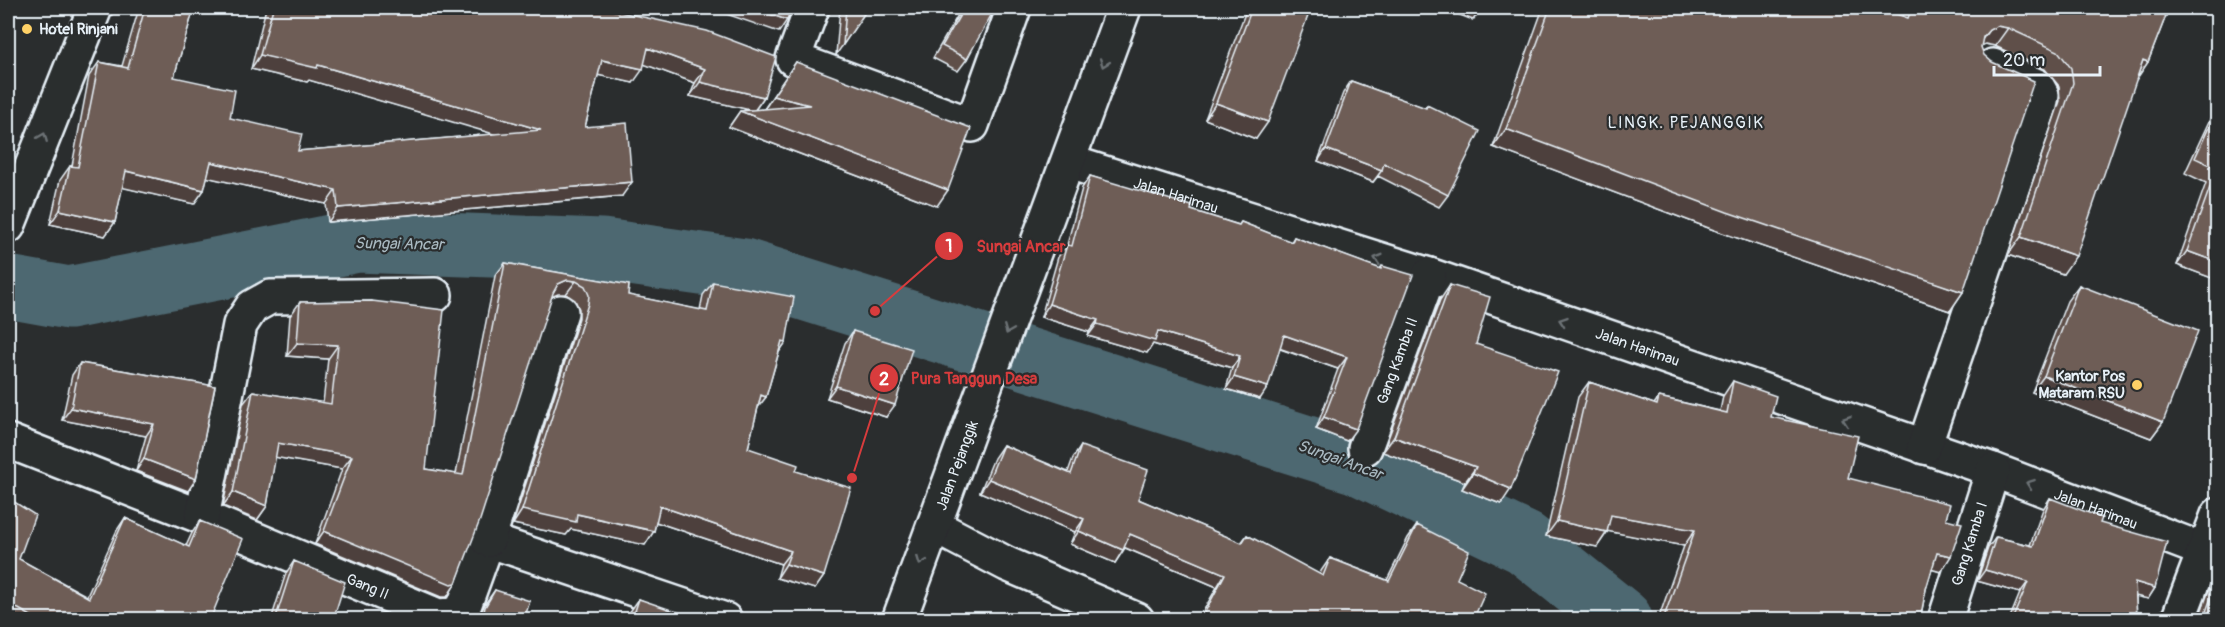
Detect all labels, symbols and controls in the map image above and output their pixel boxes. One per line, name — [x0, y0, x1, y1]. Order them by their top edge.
place label: Hotel Rinjani — [39, 20, 118, 39]
marker: Hotel Rinjani — [20, 22, 34, 36]
scale bar — [1994, 39, 2100, 77]
text: 20 m — [2003, 49, 2045, 72]
one-way arrow — [1099, 57, 1112, 67]
district label: LINGK. PEJANGGIK — [1608, 113, 1764, 133]
one-way arrow — [36, 132, 48, 143]
street label: Jalan Harimau — [1131, 173, 1221, 218]
callout: Sungai Ancar — [934, 229, 1077, 263]
water label: Sungai Ancar — [354, 233, 446, 255]
text: 1 — [945, 235, 953, 258]
text: Sungai Ancar — [977, 237, 1066, 257]
one-way arrow — [1373, 254, 1384, 266]
street label: Gang Kamba II — [1373, 315, 1422, 407]
one-way arrow — [1558, 316, 1569, 329]
one-way arrow — [1003, 323, 1015, 334]
street label: Jalan Harimau — [1593, 324, 1682, 370]
callout: Pura Tanggun Desa — [869, 361, 1049, 395]
place label: Kantor Pos Mataram RSU — [2038, 367, 2125, 403]
text: 2 — [879, 368, 889, 391]
text: Pura Tanggun Desa — [911, 369, 1038, 389]
marker: Kantor Pos Mataram RSU — [2130, 378, 2144, 392]
one-way arrow — [1841, 415, 1852, 428]
street label: Jalan Pejanggik — [932, 417, 983, 513]
water label: Sungai Ancar — [1295, 435, 1387, 485]
one-way arrow — [2025, 479, 2036, 492]
street label: Jalan Harimau — [2051, 485, 2140, 534]
street label: Gang Kamba I — [1947, 499, 1992, 588]
one-way arrow — [916, 555, 928, 566]
street label: Gang II — [344, 569, 392, 604]

